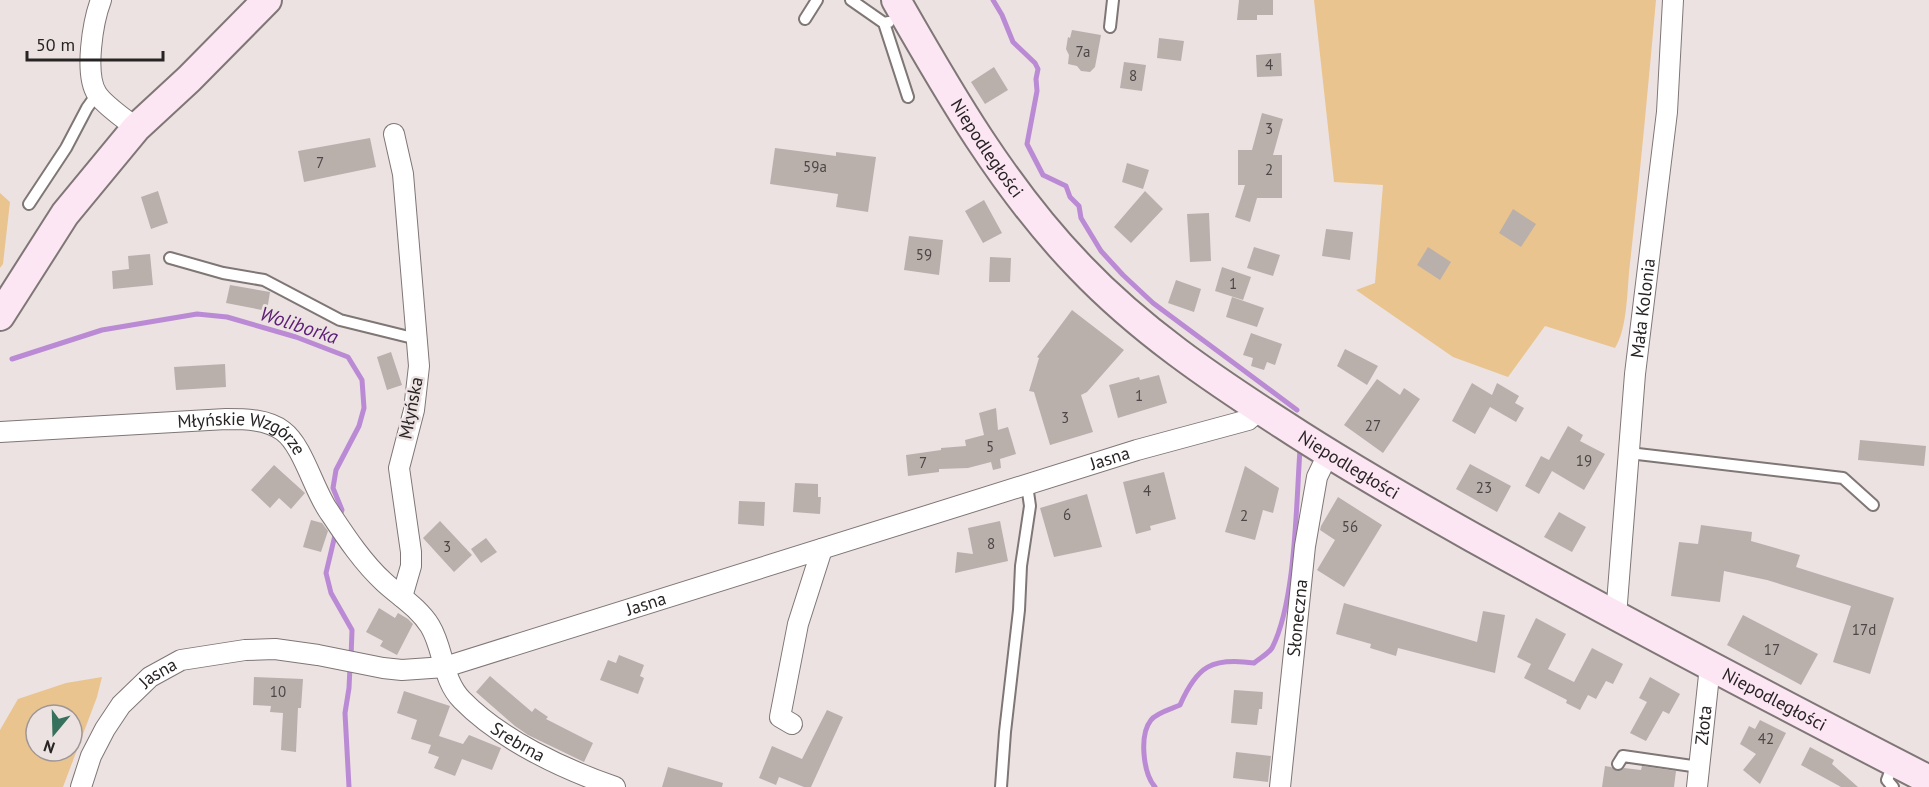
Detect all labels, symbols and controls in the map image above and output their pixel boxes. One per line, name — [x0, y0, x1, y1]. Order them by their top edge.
scale bar — [27, 24, 164, 62]
text: 50 m — [36, 33, 75, 56]
house number: 7a — [1076, 42, 1090, 61]
house number: 4 — [1265, 55, 1273, 74]
house number: 8 — [1129, 66, 1137, 85]
street label: Niepodległości — [946, 94, 1029, 202]
house number: 3 — [1265, 119, 1273, 138]
house number: 7 — [316, 153, 324, 172]
house number: 59a — [803, 157, 827, 176]
house number: 2 — [1265, 160, 1273, 179]
house number: 59 — [916, 245, 932, 264]
street label: Mała Kolonia — [1625, 257, 1660, 359]
house number: 1 — [1229, 274, 1237, 293]
water label: Woliborka — [257, 300, 342, 350]
street label: Młyńska — [393, 375, 428, 441]
house number: 1 — [1135, 386, 1143, 405]
street label: Młyńskie Wzgórze — [177, 407, 311, 459]
house number: 3 — [1061, 408, 1069, 427]
house number: 27 — [1365, 416, 1381, 435]
street label: Niepodległości — [1294, 425, 1404, 504]
house number: 5 — [986, 437, 994, 456]
street label: Jasna — [1086, 441, 1133, 475]
house number: 19 — [1576, 451, 1592, 470]
house number: 7 — [919, 453, 927, 472]
house number: 23 — [1476, 478, 1492, 497]
house number: 4 — [1143, 481, 1151, 500]
house number: 6 — [1063, 505, 1071, 524]
house number: 2 — [1240, 506, 1248, 525]
house number: 56 — [1342, 517, 1358, 536]
house number: 8 — [987, 534, 995, 553]
house number: 3 — [443, 537, 451, 556]
street label: Słoneczna — [1282, 578, 1313, 658]
street label: Jasna — [622, 586, 669, 621]
house number: 17d — [1852, 620, 1876, 639]
house number: 17 — [1764, 640, 1780, 659]
street label: Jasna — [133, 652, 181, 694]
street label: Niepodległości — [1719, 662, 1831, 736]
house number: 10 — [270, 682, 286, 701]
north arrow — [24, 703, 84, 763]
street label: Złota — [1690, 704, 1717, 746]
street label: Srebrna — [486, 716, 549, 767]
house number: 42 — [1758, 729, 1774, 748]
text: N — [41, 736, 57, 758]

